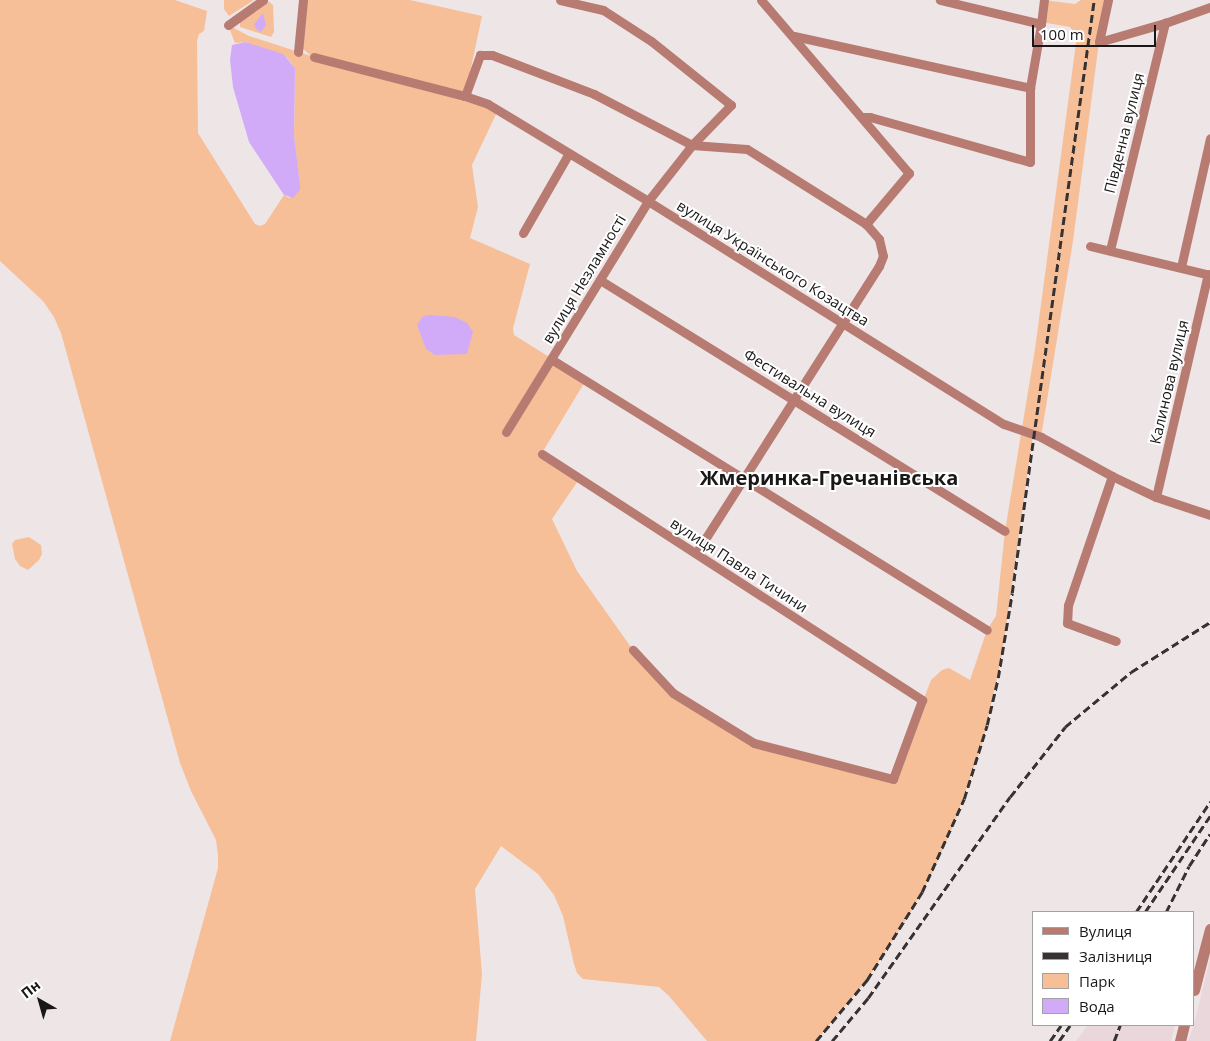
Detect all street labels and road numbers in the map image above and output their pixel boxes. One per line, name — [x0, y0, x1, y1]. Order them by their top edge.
street label: Південна вулиця — [1100, 71, 1148, 195]
street label: вулиця Українського Козацтва — [674, 196, 872, 330]
street label: вулиця Незламності — [538, 211, 630, 347]
street label: Калинова вулиця — [1146, 318, 1192, 446]
street label: Фестивальна вулиця — [741, 345, 879, 441]
street label: вулиця Павла Тичини — [667, 514, 811, 616]

